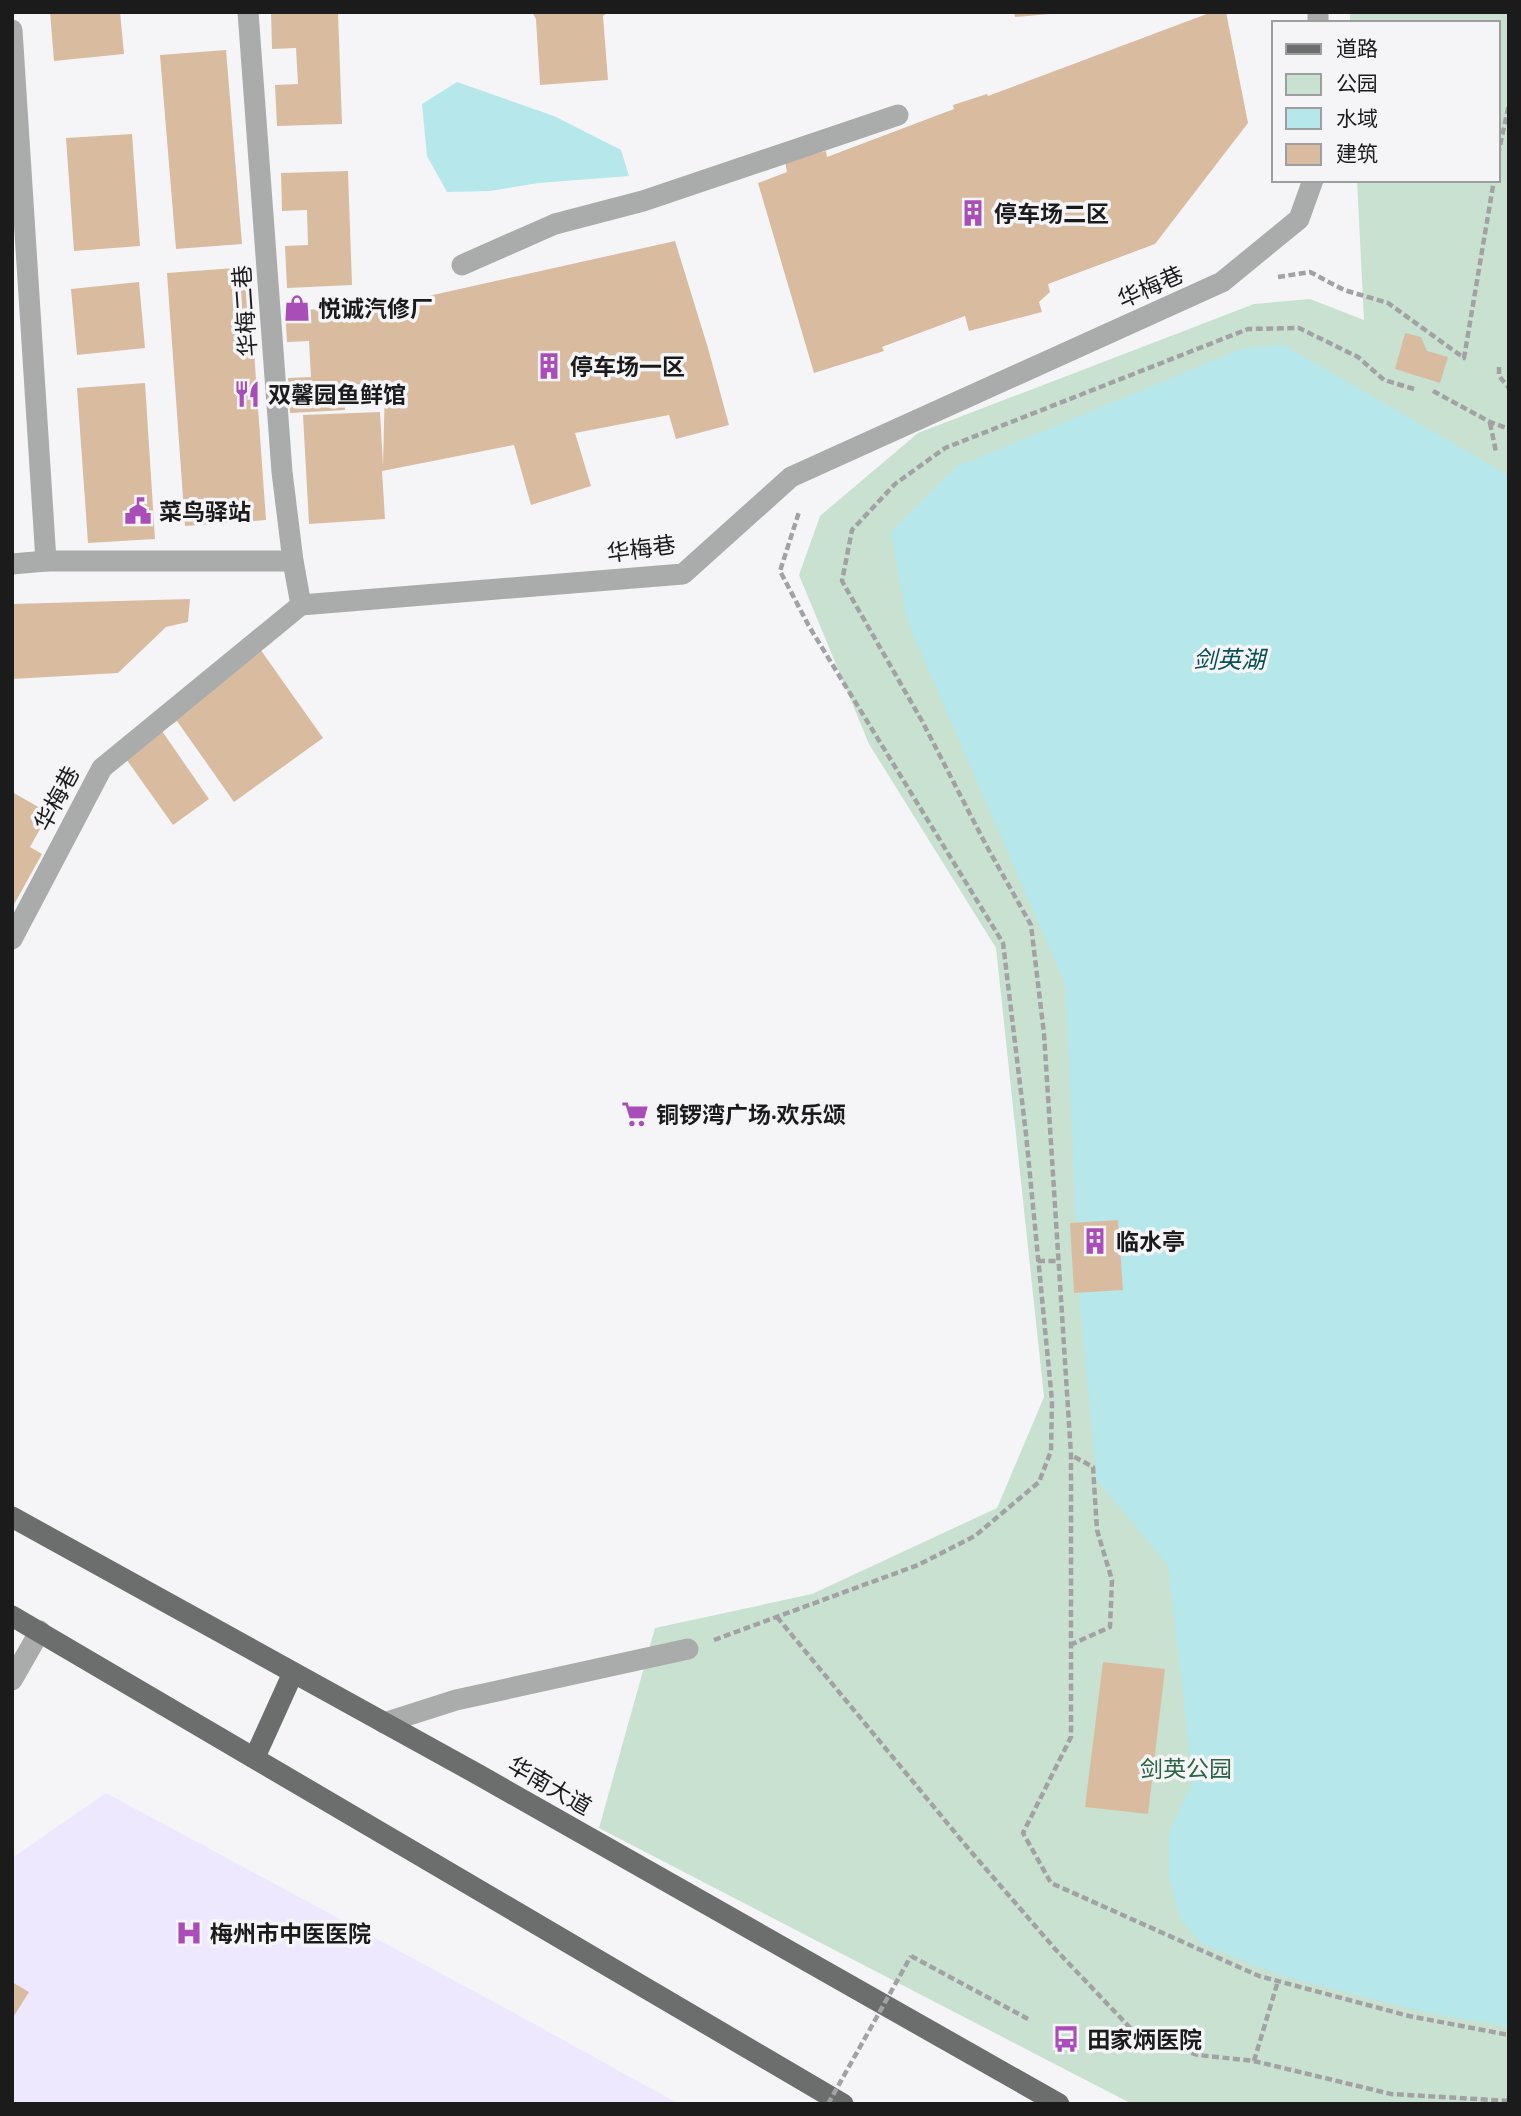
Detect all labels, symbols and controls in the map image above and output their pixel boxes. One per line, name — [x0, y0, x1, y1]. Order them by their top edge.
legend — [1272, 21, 1500, 182]
text: 道路 — [1336, 35, 1378, 60]
text: 公园 — [1336, 70, 1378, 95]
text: 水域 — [1336, 105, 1378, 130]
text: 建筑 — [1336, 140, 1378, 165]
building icon: 停车场二区 — [958, 198, 988, 228]
place label: 停车场二区 — [994, 199, 1109, 227]
street label: 华梅巷 — [1113, 259, 1187, 313]
street label: 华梅二巷 — [227, 264, 261, 358]
shop icon: 悦诚汽修厂 — [282, 293, 312, 323]
place label: 悦诚汽修厂 — [318, 294, 433, 322]
building icon: 停车场一区 — [534, 351, 564, 381]
place label: 停车场一区 — [570, 352, 685, 380]
restaurant icon: 双馨园鱼鲜馆 — [232, 379, 262, 409]
place label: 双馨园鱼鲜馆 — [268, 380, 406, 408]
public building icon: 菜鸟驿站 — [123, 496, 153, 526]
place label: 菜鸟驿站 — [159, 497, 251, 525]
street label: 华梅巷 — [605, 529, 677, 567]
water label: 剑英湖 — [1193, 644, 1269, 673]
street label: 华梅巷 — [27, 761, 85, 835]
supermarket icon: 铜锣湾广场·欢乐颂 — [620, 1099, 650, 1129]
place label: 铜锣湾广场·欢乐颂 — [656, 1100, 846, 1128]
building icon: 临水亭 — [1080, 1226, 1110, 1256]
place label: 临水亭 — [1116, 1227, 1185, 1255]
street label: 华南大道 — [503, 1750, 597, 1820]
park label: 剑英公园 — [1140, 1754, 1232, 1782]
hospital icon: 梅州市中医医院 — [174, 1918, 204, 1948]
place label: 梅州市中医医院 — [210, 1919, 371, 1947]
bus stop icon: 田家炳医院 — [1051, 2024, 1081, 2054]
place label: 田家炳医院 — [1087, 2025, 1202, 2053]

